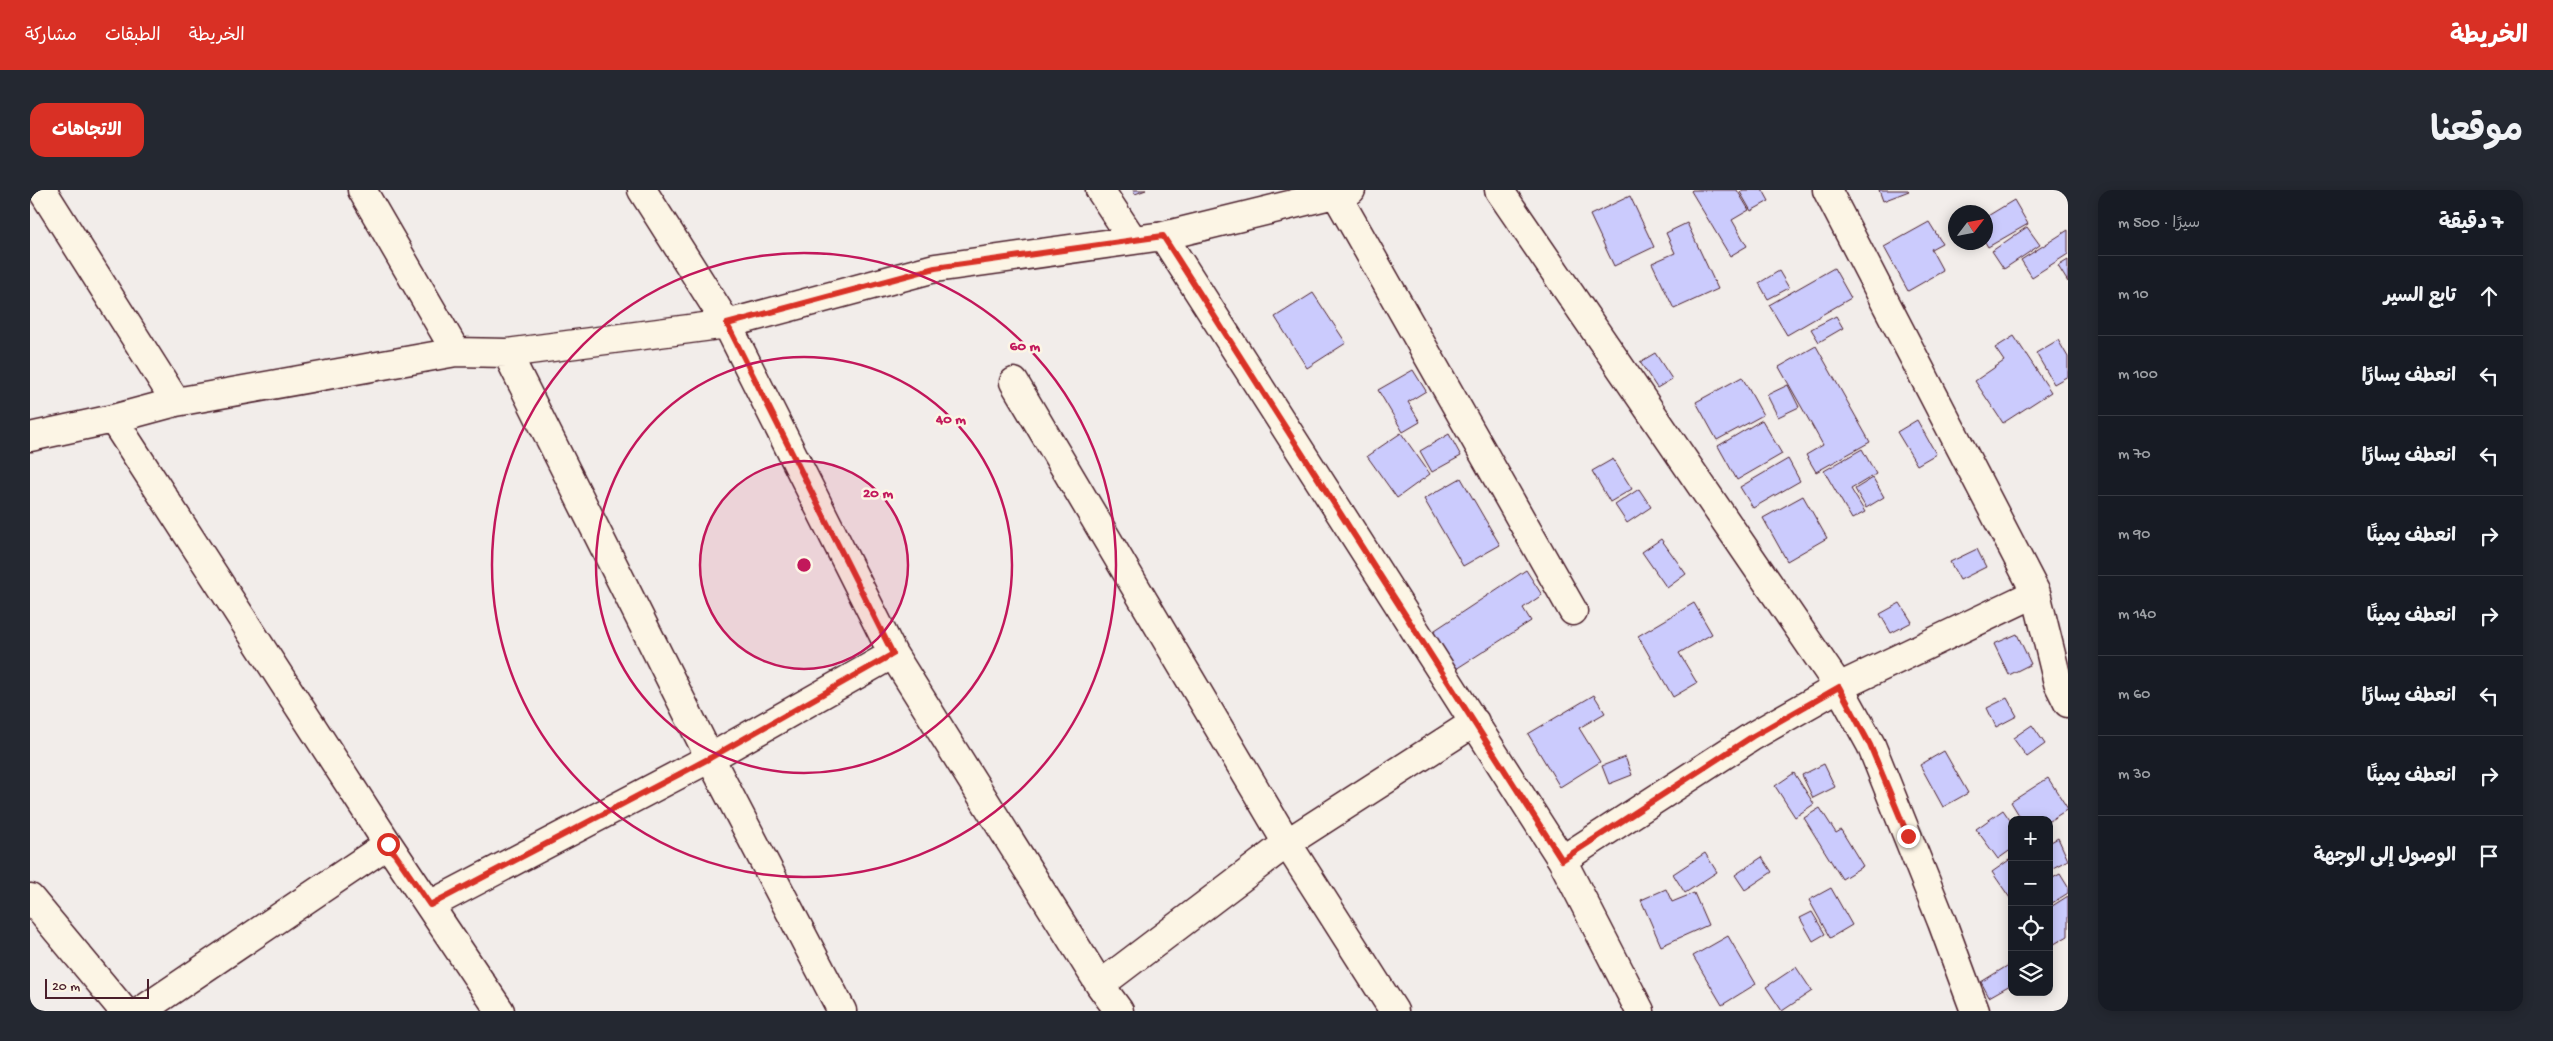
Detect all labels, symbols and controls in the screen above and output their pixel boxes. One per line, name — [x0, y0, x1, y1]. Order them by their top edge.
text: الخريطة — [2450, 23, 2528, 52]
text: مشاركة — [25, 26, 77, 47]
text: الطبقات — [105, 26, 161, 47]
text: الخريطة — [189, 26, 245, 47]
button: الاتجاهات — [30, 103, 144, 157]
text: موقعنا — [2430, 113, 2523, 154]
north arrow — [1948, 205, 1993, 250]
text: 7 دقيقة — [2439, 212, 2503, 237]
text: سيرًا · 500 m — [2118, 215, 2200, 234]
icon: ahead — [2475, 282, 2503, 310]
text: 10 m — [2118, 286, 2149, 305]
text: تابع السير — [2384, 286, 2456, 309]
text: 60 m — [1010, 338, 1041, 356]
icon: left — [2475, 362, 2503, 390]
text: 100 m — [2118, 366, 2158, 385]
text: انعطف يسارًا — [2362, 366, 2456, 389]
text: 40 m — [935, 411, 966, 429]
icon: left — [2475, 442, 2503, 470]
text: 70 m — [2118, 446, 2151, 465]
text: انعطف يسارًا — [2362, 446, 2456, 469]
text: 20 m — [863, 485, 893, 503]
icon: right — [2475, 522, 2503, 550]
text: 90 m — [2118, 526, 2150, 545]
text: انعطف يمينًا — [2367, 526, 2456, 549]
centre of rings — [795, 556, 813, 574]
icon: right — [2475, 602, 2503, 630]
text: 140 m — [2118, 606, 2156, 625]
text: انعطف يمينًا — [2367, 606, 2456, 629]
icon: left — [2475, 682, 2503, 710]
text: 60 m — [2118, 686, 2150, 705]
text: انعطف يسارًا — [2362, 686, 2456, 709]
icon: right — [2475, 762, 2503, 790]
text: 30 m — [2118, 766, 2151, 785]
text: انعطف يمينًا — [2367, 766, 2456, 789]
map controls — [2008, 816, 2053, 996]
button: + — [2008, 816, 2053, 861]
route end — [1897, 825, 1920, 848]
route start — [377, 833, 400, 856]
icon: arrive — [2475, 842, 2503, 870]
text: الوصول إلى الوجهة — [2313, 846, 2456, 869]
button: − — [2008, 861, 2053, 906]
button: locate — [2008, 906, 2053, 951]
button: layers — [2008, 951, 2053, 996]
scale bar — [45, 976, 149, 999]
text: 20 m — [52, 979, 80, 996]

